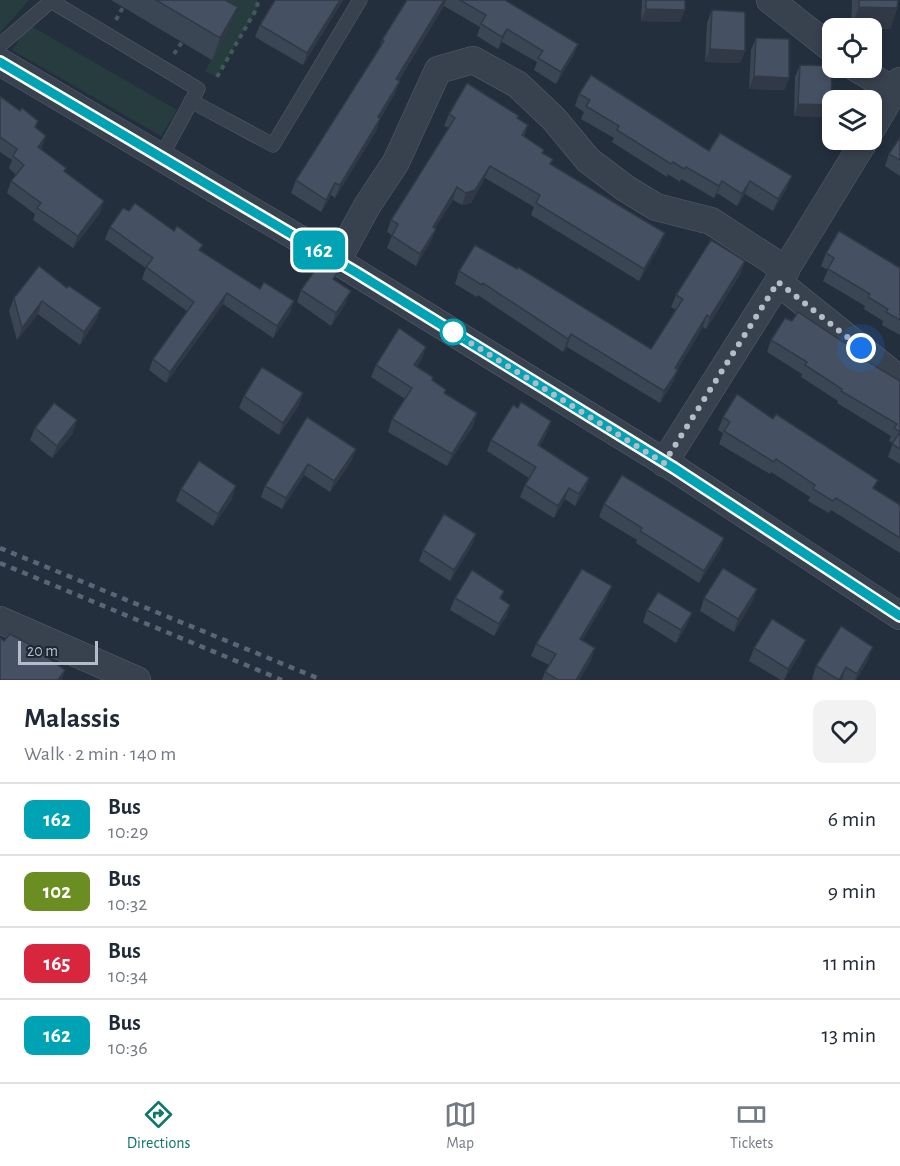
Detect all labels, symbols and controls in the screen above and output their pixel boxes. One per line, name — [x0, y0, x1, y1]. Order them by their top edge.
map controls — [822, 18, 882, 150]
button: locate — [822, 18, 882, 78]
button: layers — [822, 90, 882, 150]
line badge: 162 — [284, 230, 354, 270]
text: 162 — [305, 240, 333, 261]
unlabelled marker — [440, 319, 466, 345]
your location — [846, 333, 876, 363]
scale bar — [18, 638, 98, 666]
text: 20 m — [27, 643, 58, 659]
button: heart — [813, 700, 876, 763]
text: Malassis — [24, 705, 120, 733]
text: Walk · 2 min · 140 m — [24, 744, 176, 764]
text: Bus — [108, 796, 141, 818]
text: 6 min — [828, 808, 876, 830]
text: 162 — [43, 809, 71, 830]
text: 10:29 — [108, 822, 149, 842]
text: Bus — [108, 868, 141, 890]
text: 9 min — [828, 880, 876, 902]
text: 102 — [43, 881, 71, 902]
text: 10:32 — [108, 894, 147, 914]
text: Bus — [108, 940, 141, 962]
text: 11 min — [823, 952, 876, 974]
text: 165 — [44, 953, 70, 974]
text: 10:34 — [108, 966, 148, 986]
text: Bus — [108, 1012, 141, 1034]
text: 13 min — [821, 1024, 876, 1046]
text: 162 — [43, 1025, 71, 1046]
text: 10:36 — [108, 1038, 148, 1058]
tab: Directions — [127, 1098, 190, 1153]
tab: Map — [444, 1098, 477, 1153]
tab: Tickets — [730, 1098, 773, 1153]

